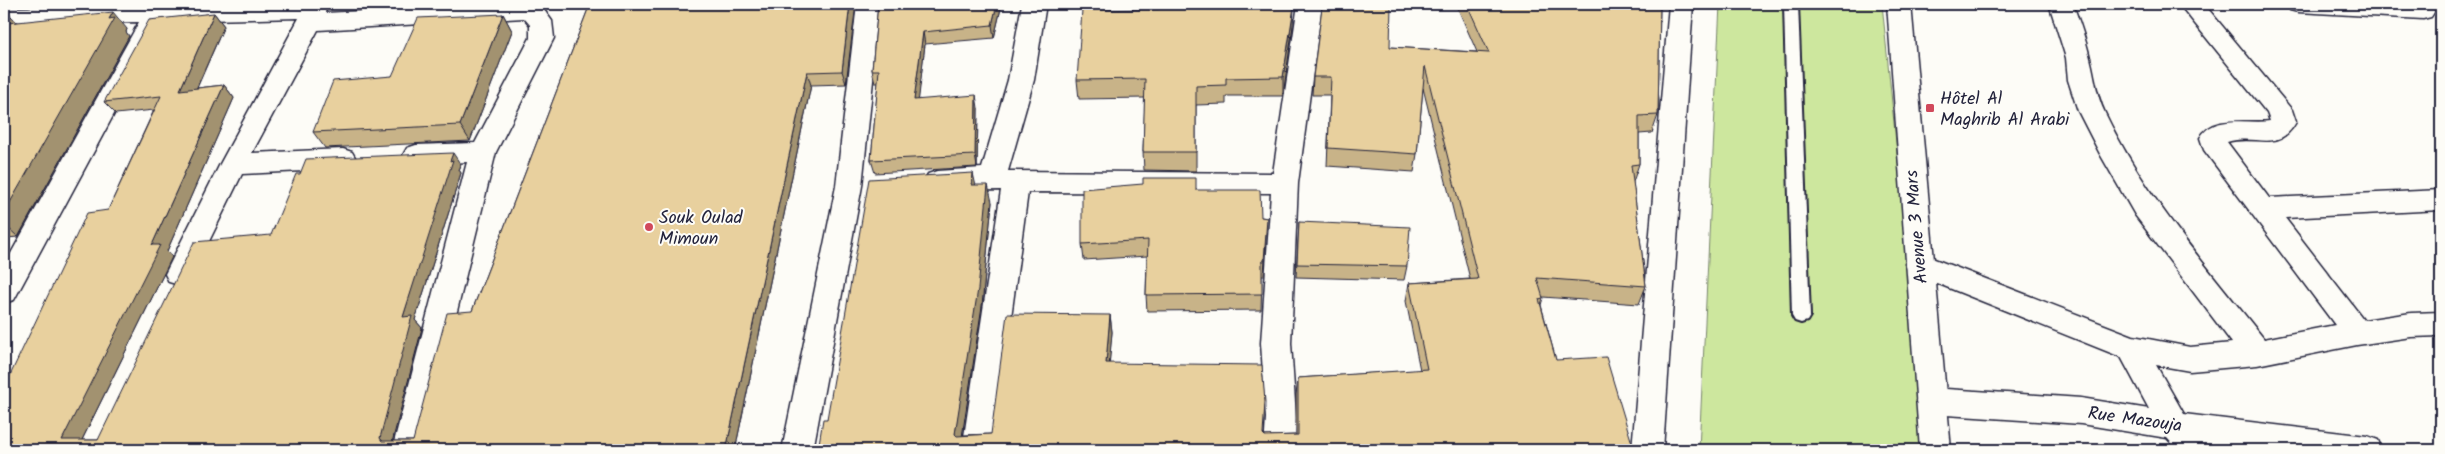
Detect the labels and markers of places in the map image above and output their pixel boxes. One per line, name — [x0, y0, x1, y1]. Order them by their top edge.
place label: Hôtel Al Maghrib Al Arabi — [1940, 85, 2070, 135]
marker: Hôtel Al Maghrib Al Arabi — [1924, 102, 1936, 114]
place label: Souk Oulad Mimoun — [659, 204, 744, 254]
marker: Souk Oulad Mimoun — [643, 221, 655, 233]

